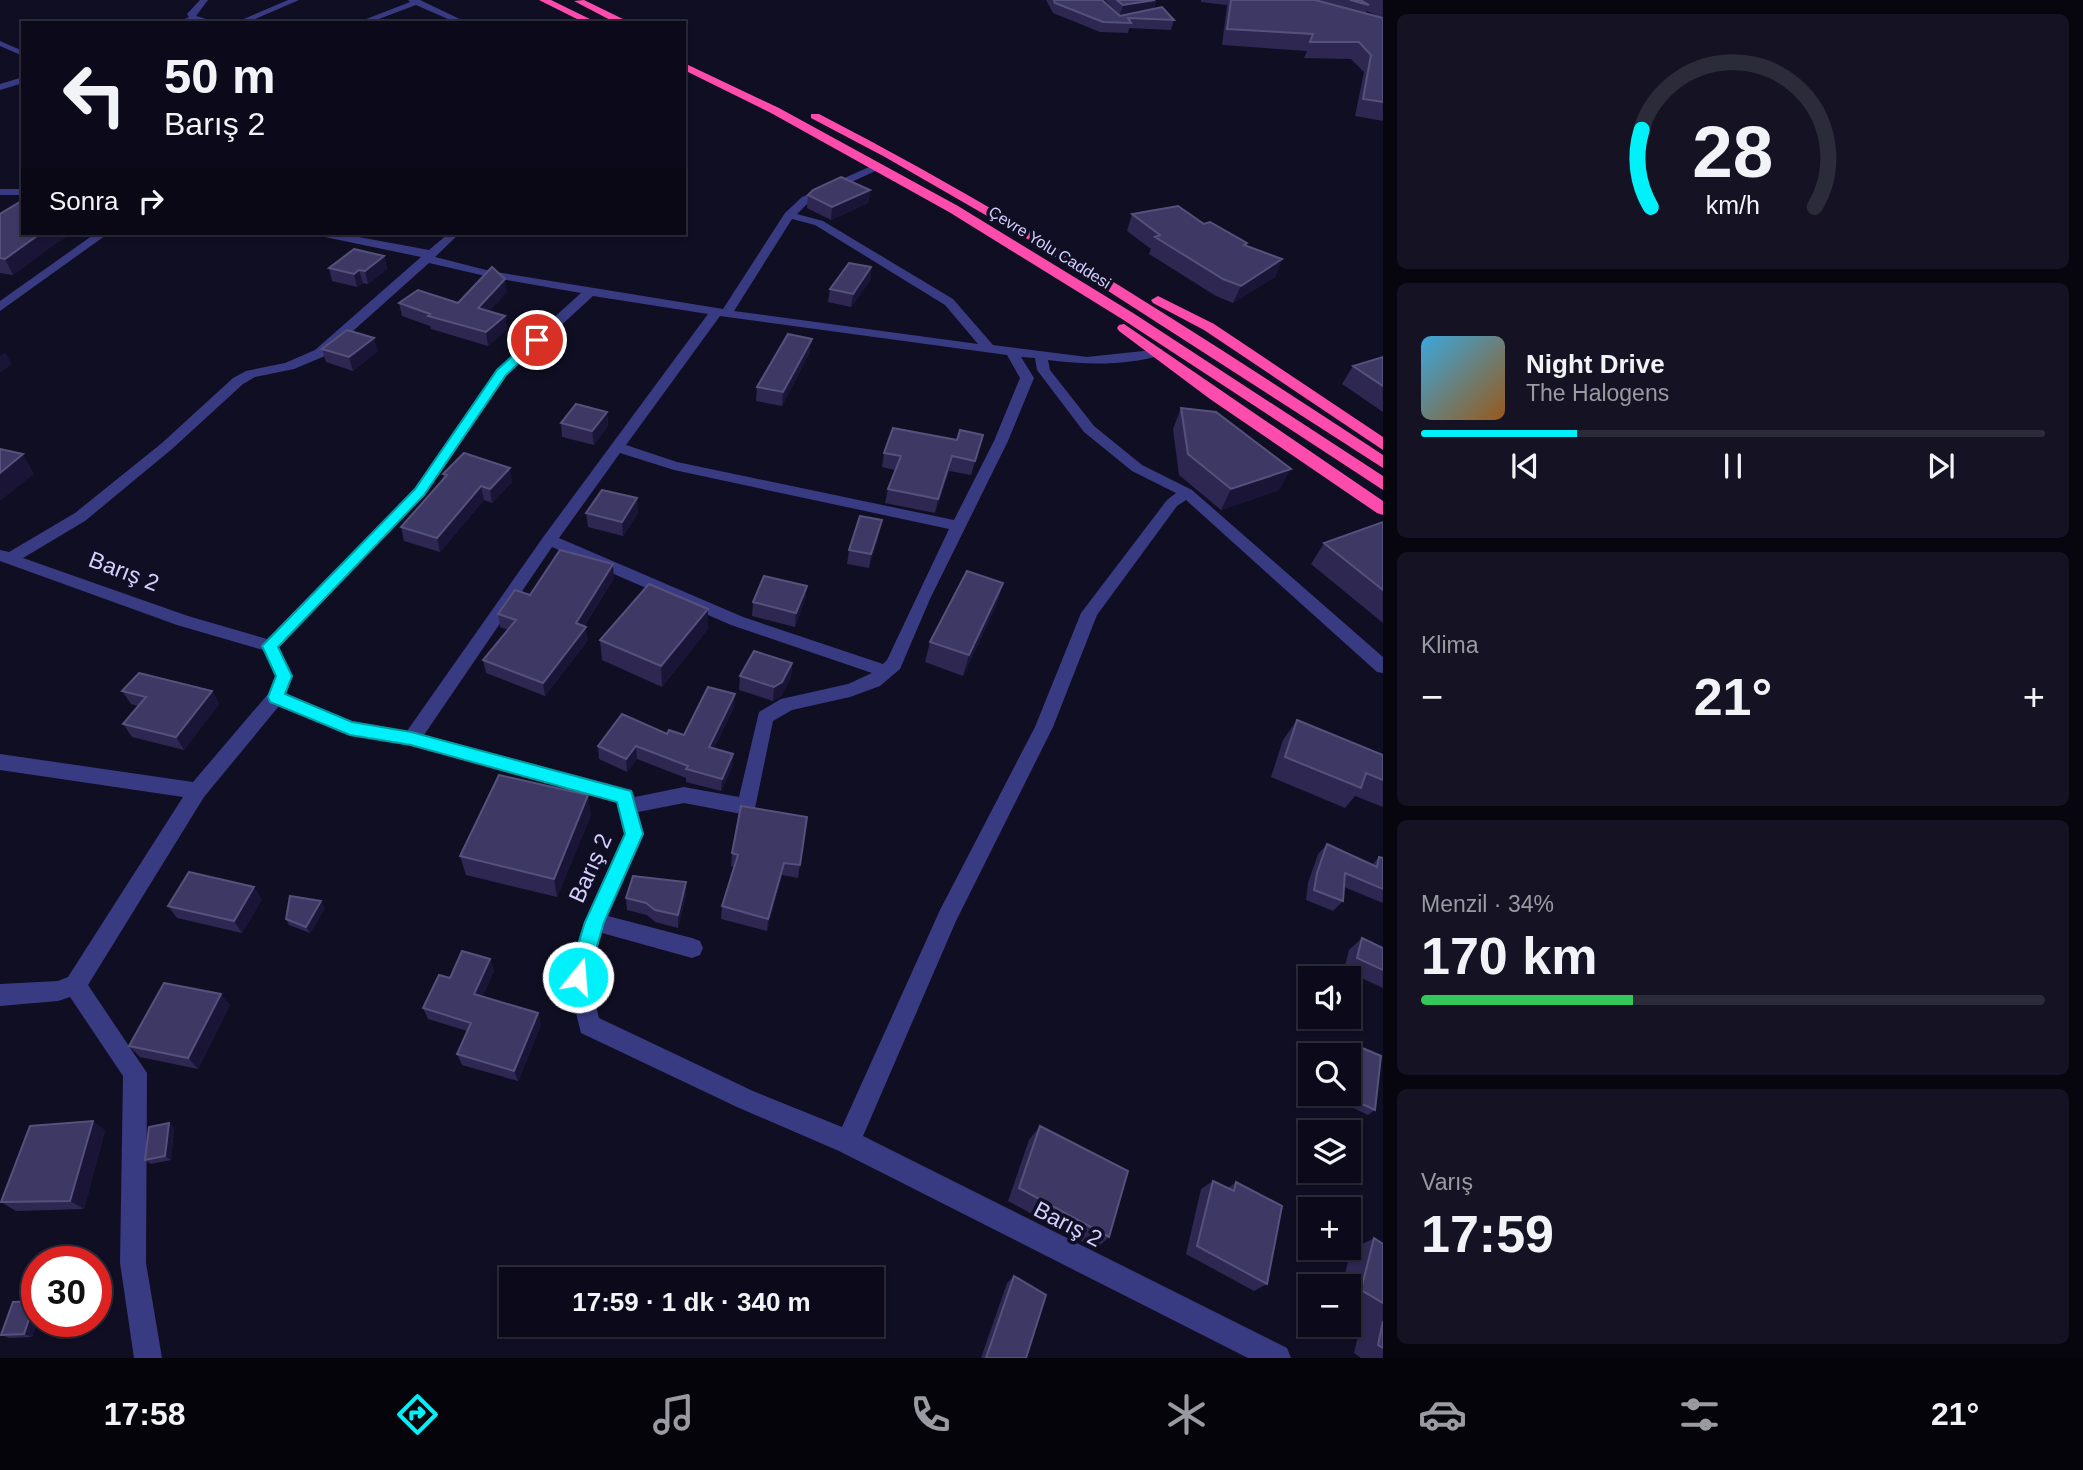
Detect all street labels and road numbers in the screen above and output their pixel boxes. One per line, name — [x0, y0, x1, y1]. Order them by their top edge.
street label: Çevre Yolu Caddesi — [986, 203, 1114, 292]
street label: Barış 2 — [85, 546, 163, 596]
street label: Barış 2 — [563, 829, 617, 907]
street label: Barış 2 — [1030, 1196, 1106, 1252]

